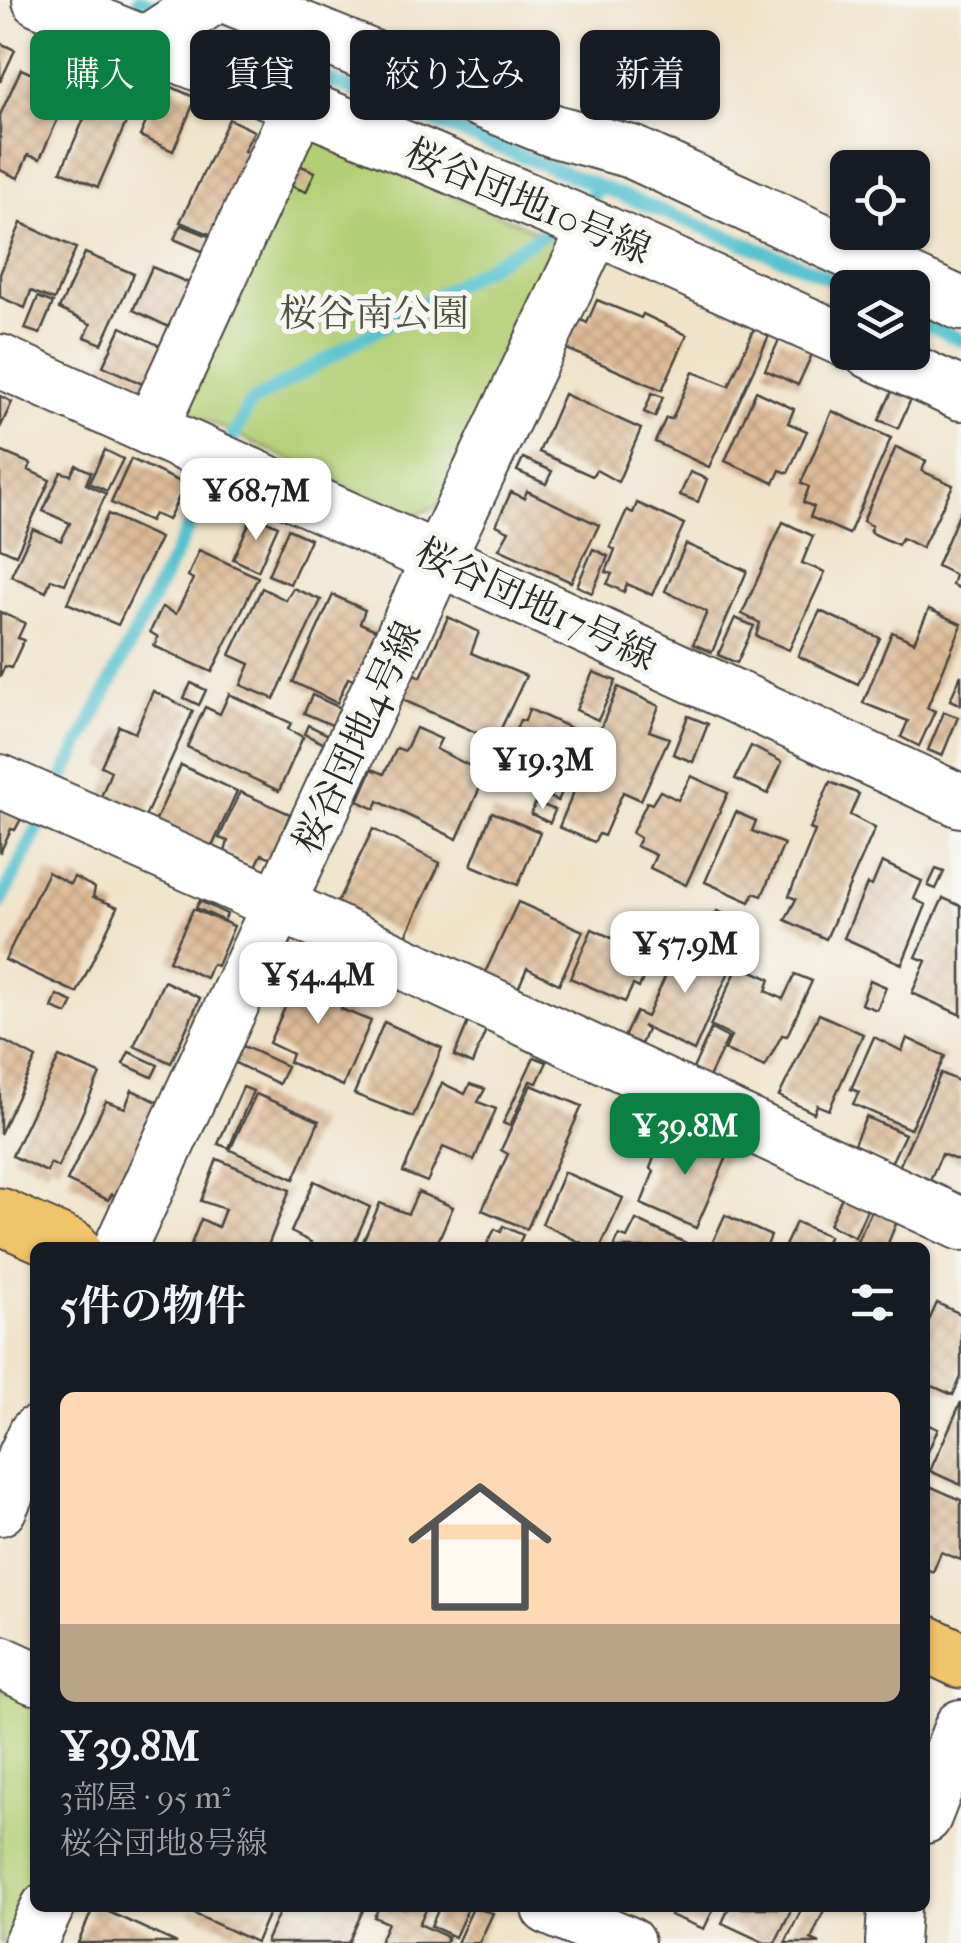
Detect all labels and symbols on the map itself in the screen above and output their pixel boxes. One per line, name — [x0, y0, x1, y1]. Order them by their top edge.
street label: 桜谷団地10号線 — [398, 130, 657, 273]
park label: 桜谷南公園 — [279, 291, 469, 336]
pin: ¥68.7M — [175, 458, 337, 543]
street label: 桜谷団地17号線 — [409, 529, 663, 680]
street label: 桜谷団地4号線 — [284, 614, 431, 860]
pin: ¥19.3M — [462, 727, 624, 812]
pin: ¥57.9M — [604, 911, 766, 996]
pin: ¥54.4M — [237, 942, 399, 1027]
pin: ¥39.8M — [604, 1093, 766, 1178]

